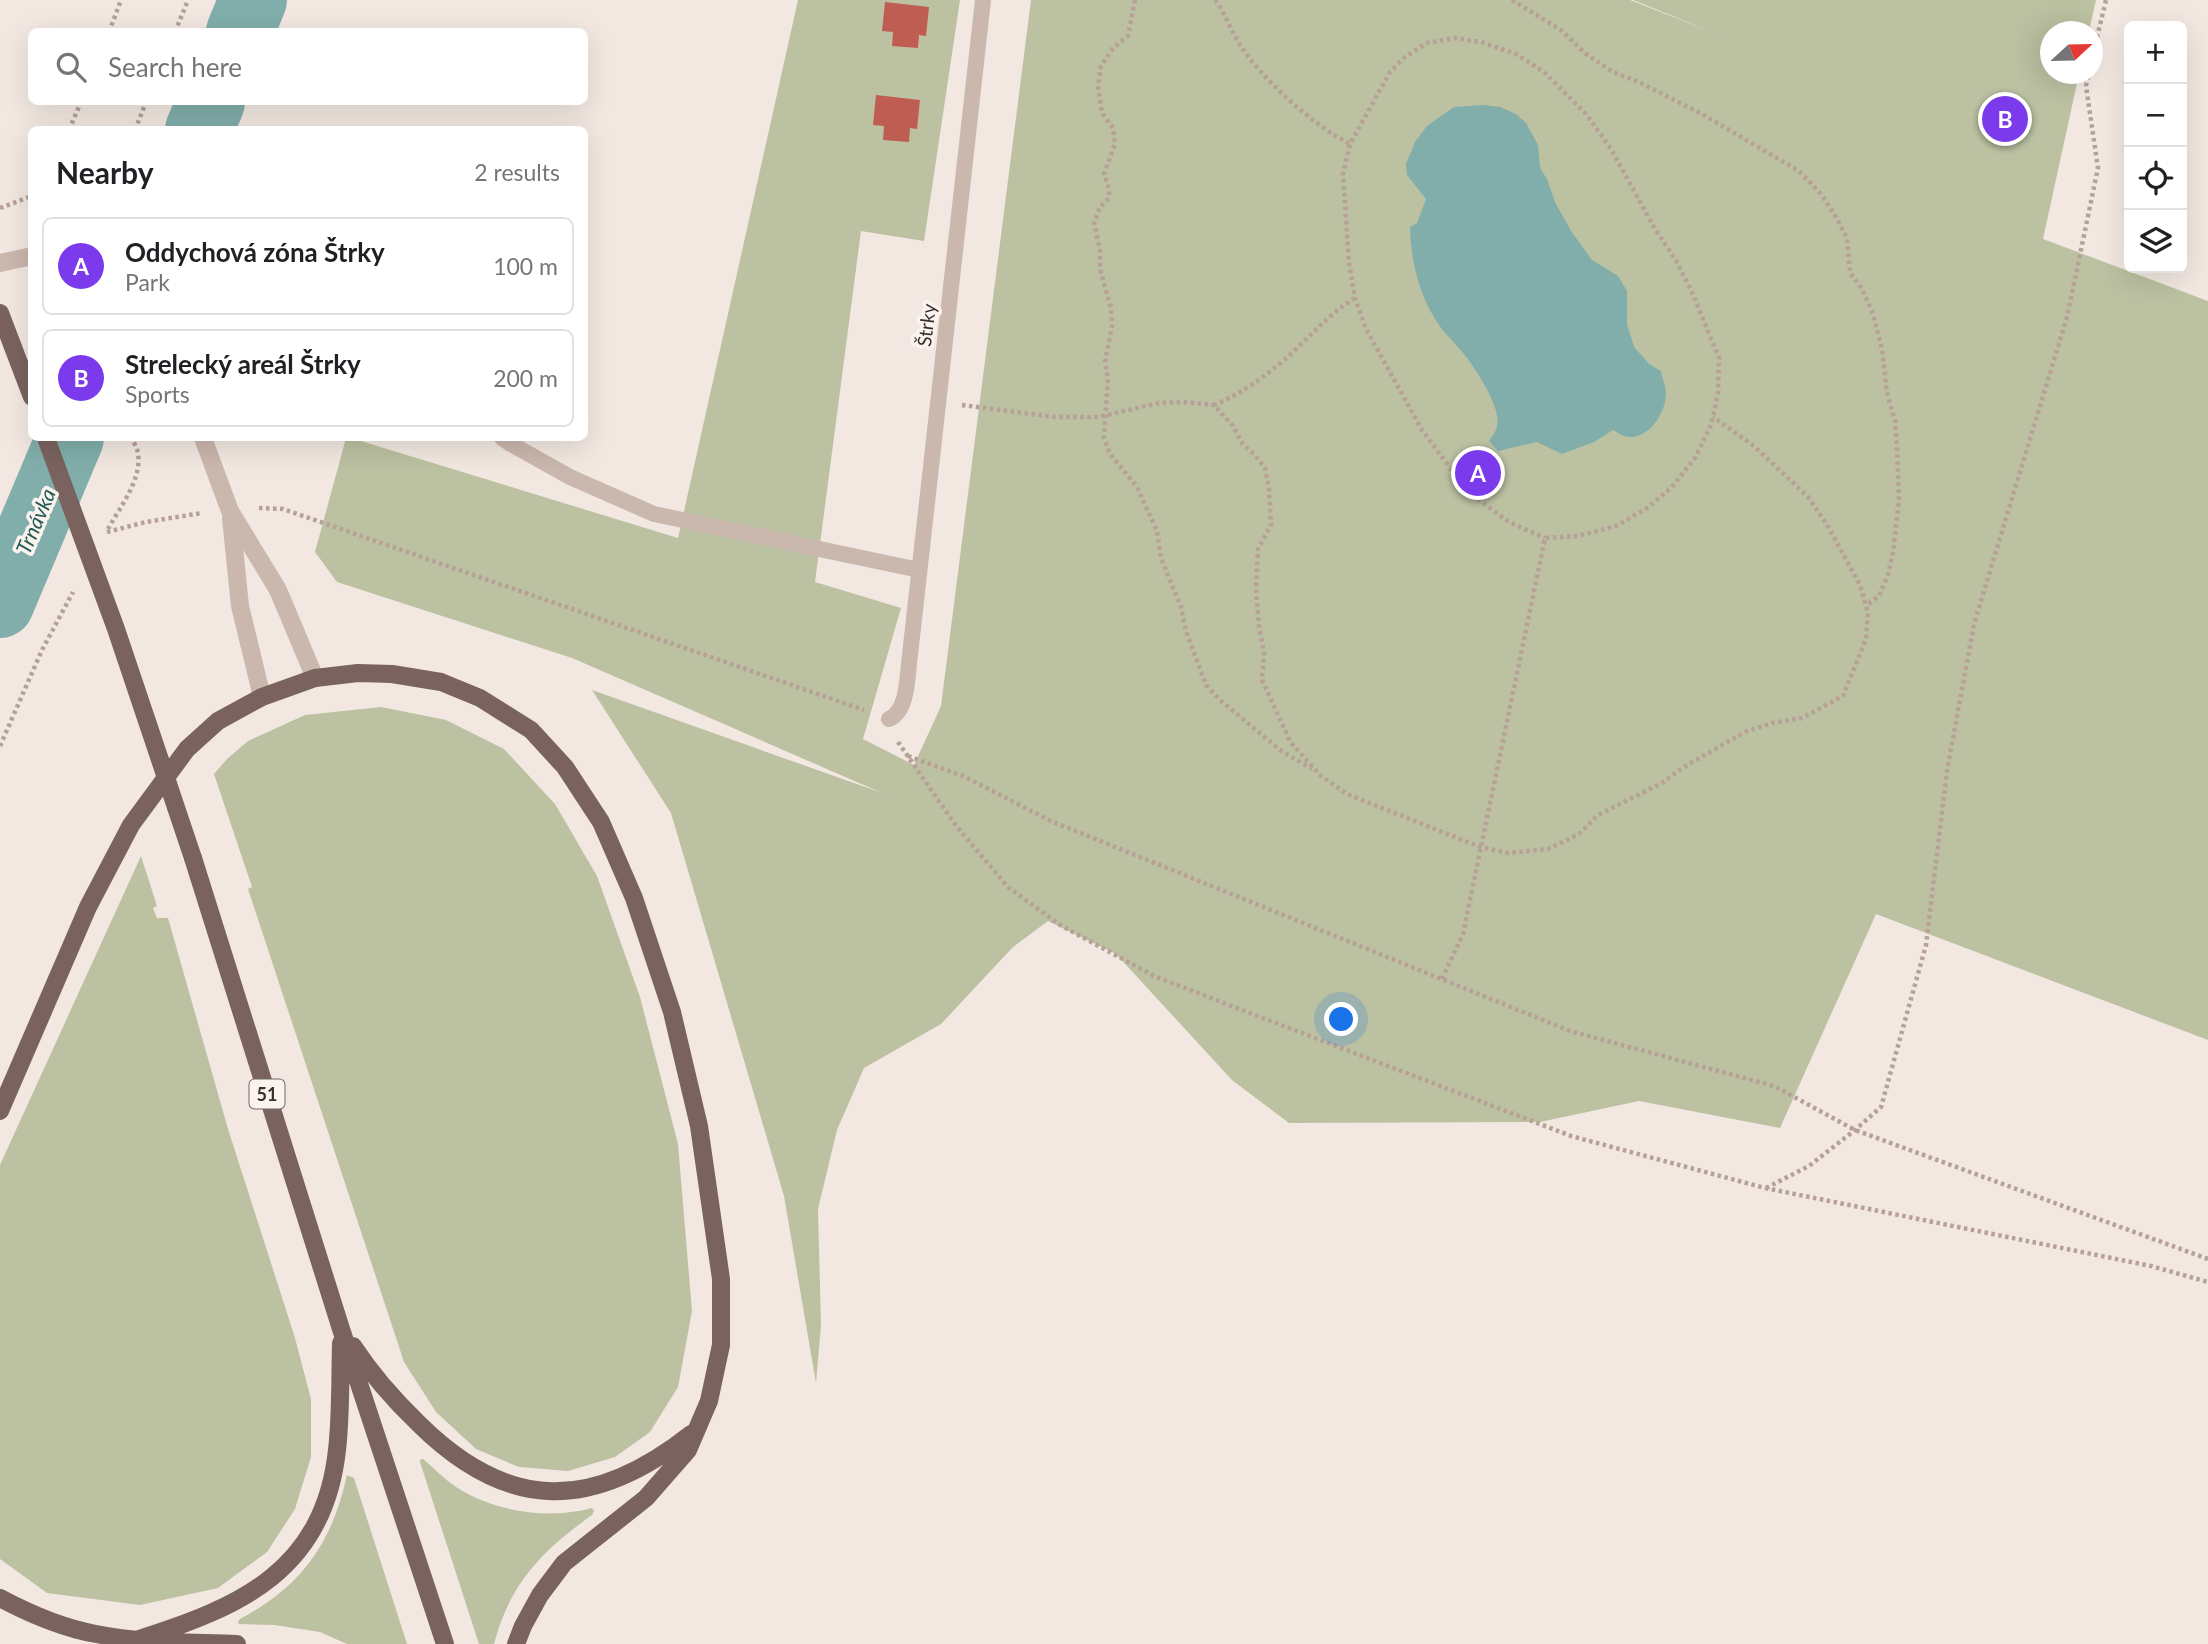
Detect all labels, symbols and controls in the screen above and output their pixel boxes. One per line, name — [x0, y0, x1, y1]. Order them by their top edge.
north arrow — [2040, 21, 2103, 84]
map controls — [2124, 21, 2187, 273]
button: + — [2124, 21, 2187, 84]
search box — [28, 28, 588, 105]
icon: search — [52, 48, 90, 86]
text: Search here — [108, 51, 242, 83]
button: − — [2124, 84, 2187, 147]
pin: B — [1982, 93, 2028, 145]
button: locate — [2124, 147, 2187, 210]
text: Nearby — [56, 154, 154, 190]
text: 2 results — [474, 158, 560, 186]
button: layers — [2124, 210, 2187, 273]
text: Oddychová zóna Štrky — [125, 236, 385, 268]
text: A — [73, 252, 89, 280]
text: 100 m — [493, 252, 558, 280]
text: Park — [125, 268, 170, 296]
street label: Štrky — [912, 302, 940, 348]
text: Strelecký areál Štrky — [125, 348, 361, 380]
text: B — [73, 364, 89, 392]
text: 200 m — [493, 364, 558, 392]
text: Sports — [125, 380, 190, 408]
pin: A — [1455, 447, 1501, 499]
water label: Trnávka — [10, 484, 60, 558]
your location — [1324, 1002, 1358, 1036]
road number: 51 — [250, 1079, 284, 1108]

